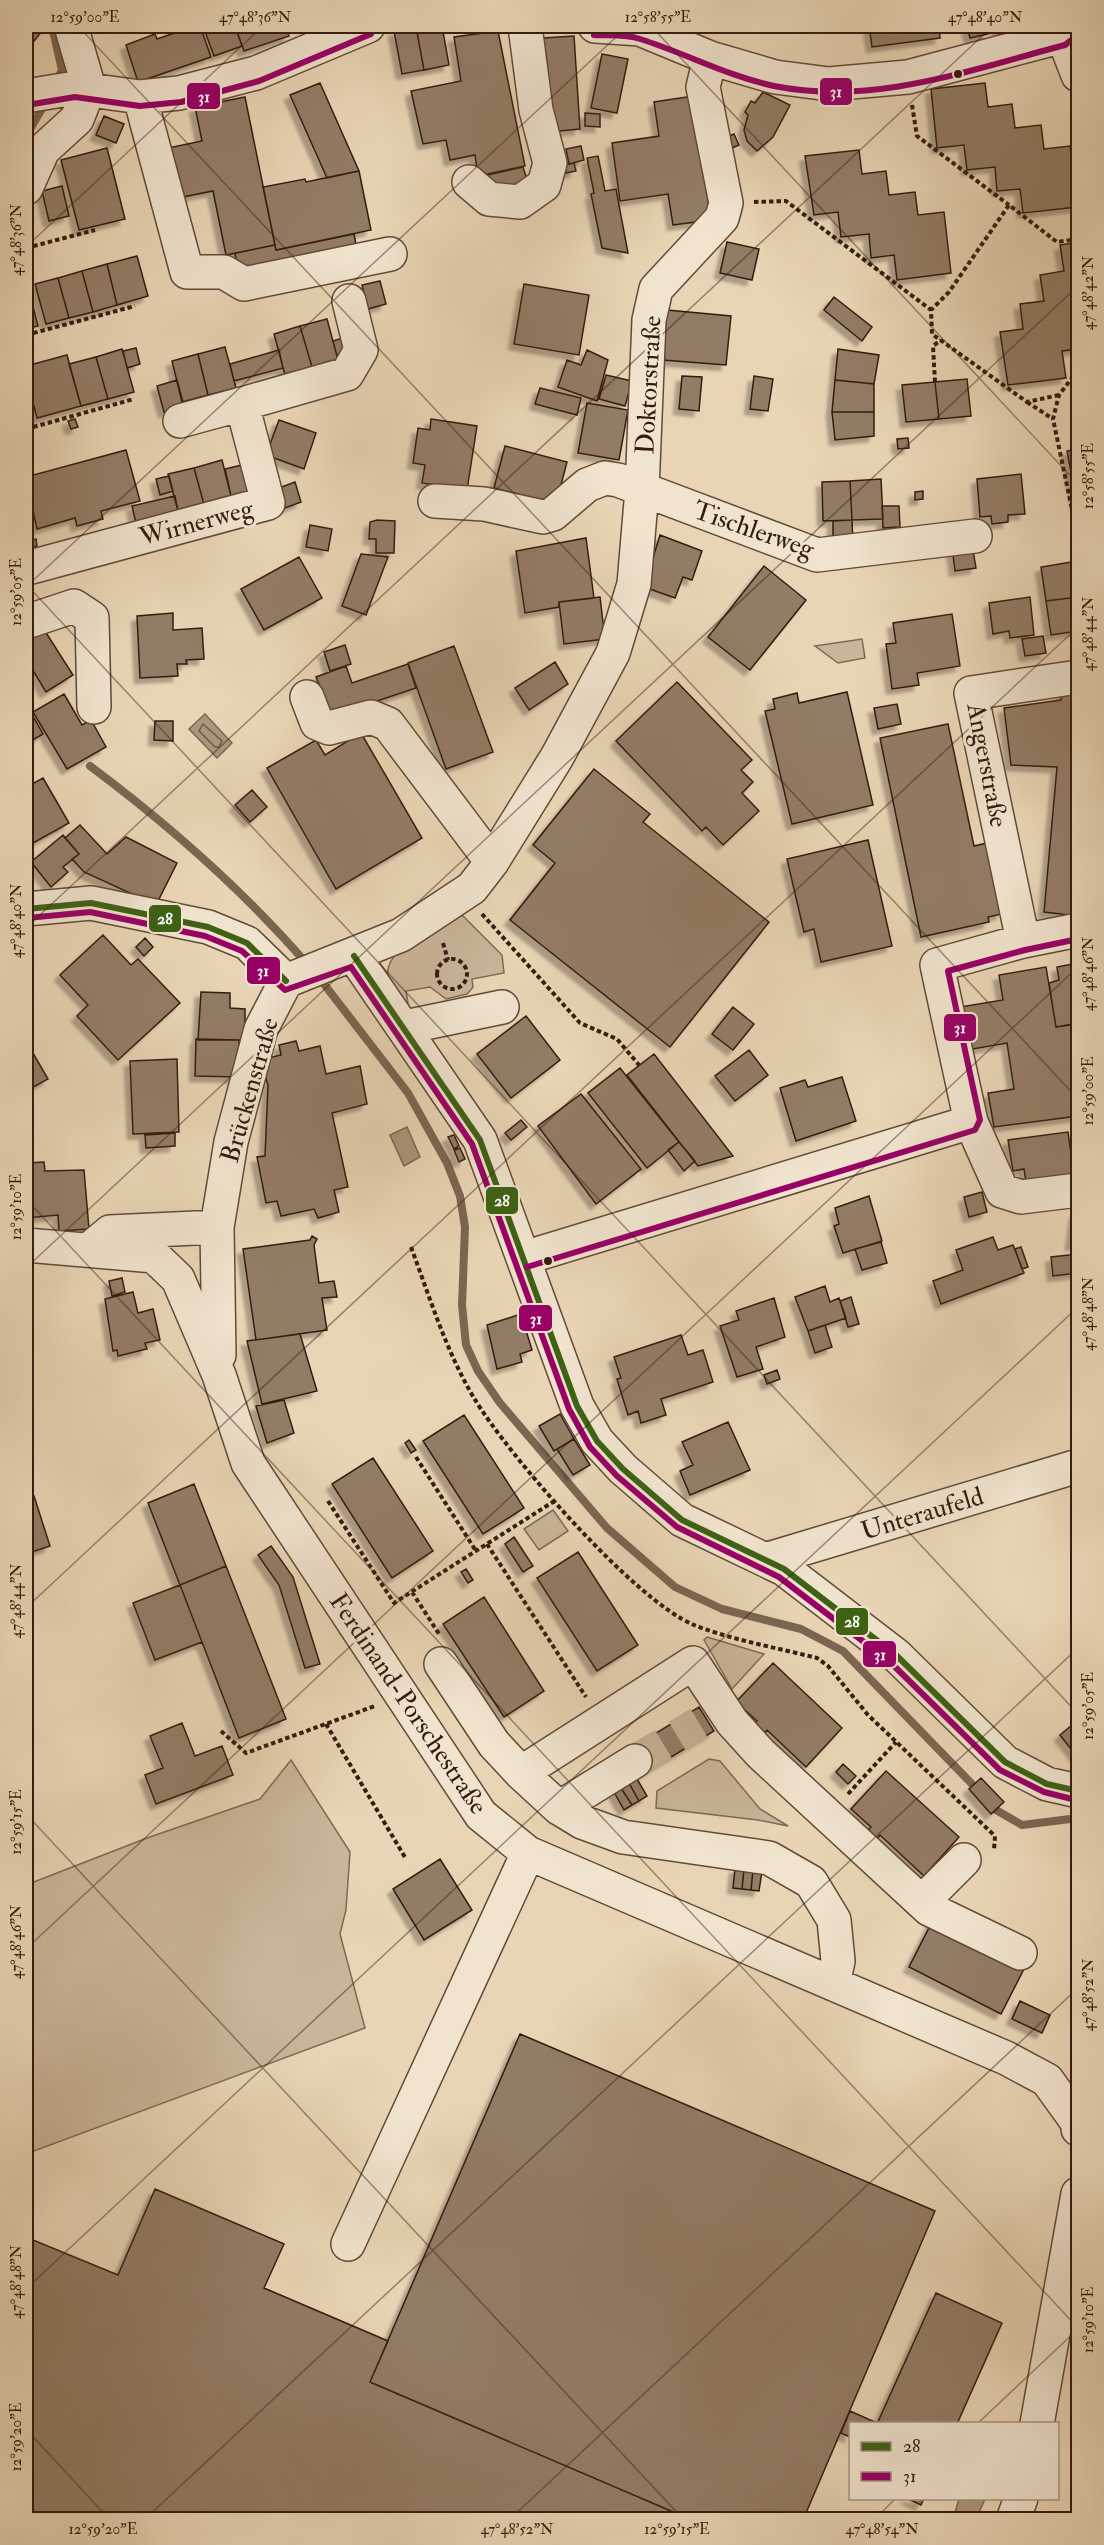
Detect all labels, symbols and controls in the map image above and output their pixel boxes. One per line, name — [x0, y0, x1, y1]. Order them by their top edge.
text: 12°59'00"E — [50, 8, 120, 27]
text: 47°48'36"N — [219, 8, 292, 27]
text: 12°58'55"E — [625, 8, 691, 27]
text: 47°48'40"N — [948, 8, 1023, 27]
unlabelled marker — [952, 68, 964, 80]
line badge: 31 — [819, 77, 853, 106]
line badge: 31 — [186, 82, 221, 110]
text: 31 — [830, 82, 842, 102]
text: 31 — [198, 87, 210, 107]
text: 47°48'36"N — [7, 203, 26, 276]
text: 47°48'42"N — [1079, 255, 1098, 330]
street label: Doktorstraße — [629, 315, 669, 455]
text: 12°58'55"E — [1079, 443, 1098, 509]
street label: Wirnerweg — [135, 492, 258, 554]
street label: Tischlerweg — [689, 494, 819, 566]
text: 12°59'05"E — [7, 558, 26, 626]
text: 47°48'44"N — [1079, 596, 1098, 672]
street label: Angerstraße — [959, 699, 1015, 830]
text: 47°48'40"N — [7, 883, 26, 958]
line badge: 28 — [148, 904, 182, 933]
text: 28 — [157, 909, 173, 929]
text: 47°48'46"N — [1079, 936, 1098, 1011]
line badge: 31 — [246, 956, 281, 985]
text: 31 — [257, 961, 269, 981]
line badge: 31 — [943, 1013, 977, 1042]
street label: Brückenstraße — [214, 1014, 286, 1167]
text: 31 — [954, 1018, 966, 1038]
text: 12°59'00"E — [1079, 1056, 1098, 1126]
text: 12°59'10"E — [7, 1173, 26, 1240]
line badge: 28 — [485, 1186, 519, 1215]
text: 28 — [494, 1191, 510, 1211]
unlabelled marker — [542, 1255, 554, 1267]
text: 47°48'48"N — [1079, 1276, 1098, 1351]
line badge: 31 — [518, 1304, 553, 1332]
text: 31 — [530, 1309, 542, 1329]
street label: Unteraufeld — [857, 1480, 987, 1548]
text: 47°48'44"N — [7, 1563, 26, 1639]
street label: Ferdinand-Porschestraße — [322, 1587, 494, 1820]
line badge: 28 — [835, 1607, 869, 1636]
text: 28 — [844, 1612, 860, 1632]
line badge: 31 — [862, 1640, 897, 1668]
text: 31 — [874, 1645, 886, 1665]
text: 12°59'05"E — [1079, 1672, 1098, 1740]
text: 12°59'15"E — [7, 1789, 26, 1855]
text: 47°48'46"N — [7, 1904, 26, 1979]
text: 47°48'52"N — [1079, 1958, 1098, 2032]
text: 47°48'48"N — [7, 2244, 26, 2319]
text: 12°59'10"E — [1079, 2286, 1098, 2353]
text: 12°59'20"E — [7, 2402, 26, 2472]
legend — [849, 2422, 1059, 2500]
text: 28 — [903, 2435, 921, 2458]
text: 31 — [903, 2465, 916, 2488]
text: 12°59'20"E — [68, 2520, 138, 2539]
text: 47°48'52"N — [480, 2520, 554, 2539]
text: 12°59'15"E — [644, 2520, 710, 2539]
text: 47°48'54"N — [845, 2520, 919, 2539]

